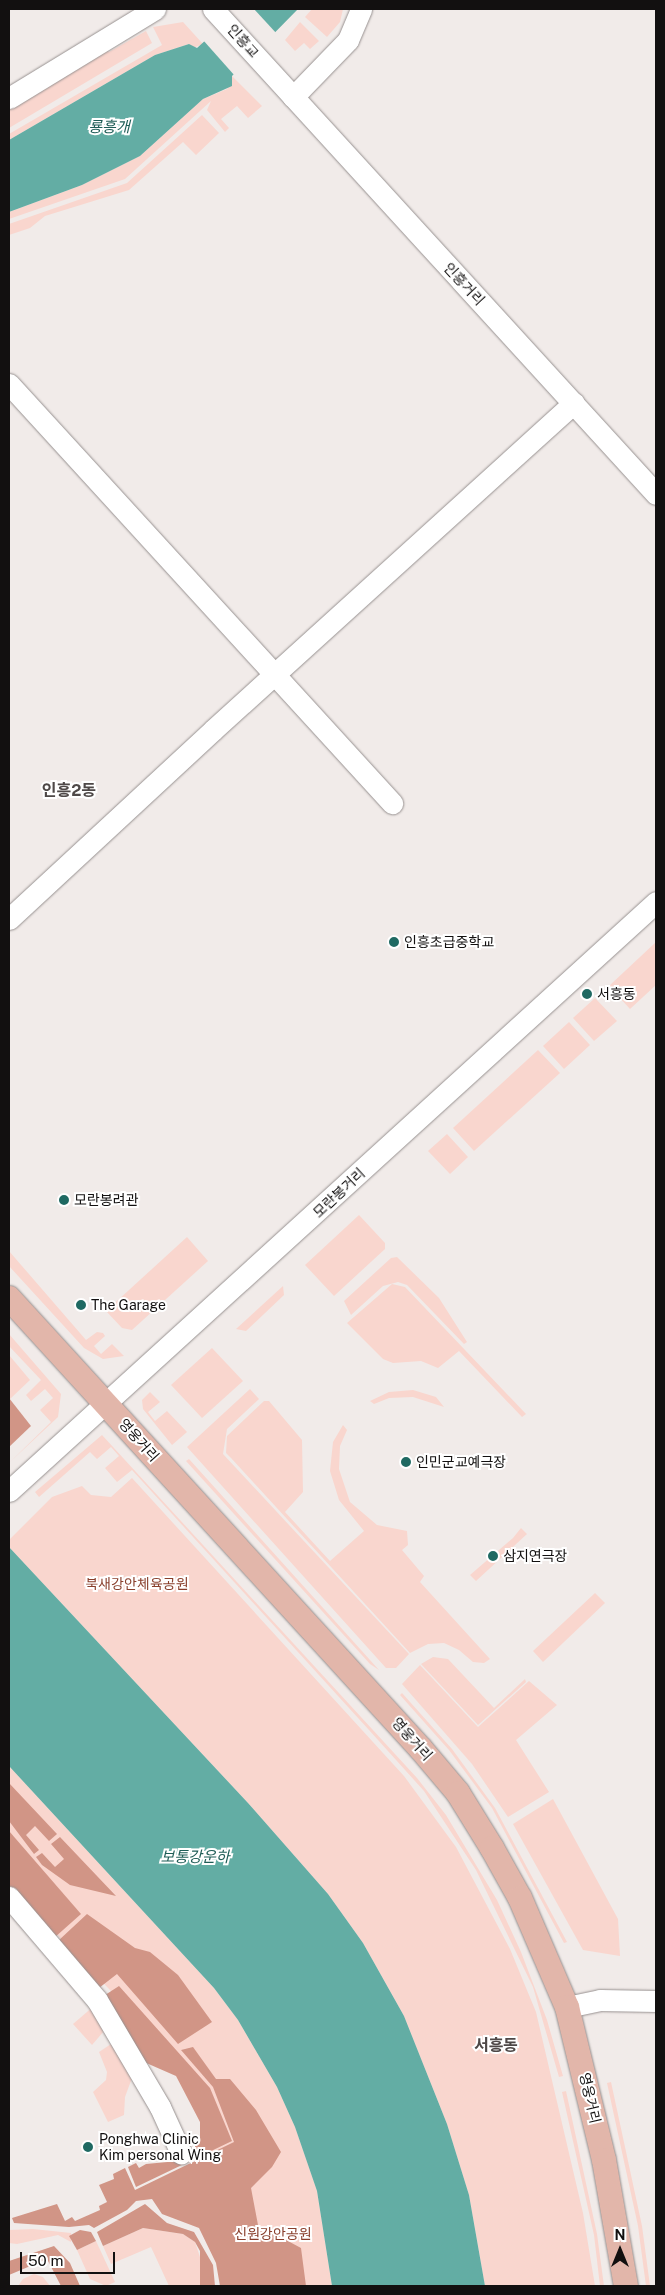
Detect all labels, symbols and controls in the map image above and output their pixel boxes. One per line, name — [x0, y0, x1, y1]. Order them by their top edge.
street label: 인흥교 — [224, 21, 262, 61]
water label: 룡흥개 — [88, 118, 130, 136]
street label: 인흥거리 — [440, 259, 488, 309]
district label: 인흥2동 — [42, 781, 96, 801]
place label: 인흥초급중학교 — [404, 934, 494, 950]
marker: 인흥초급중학교 — [388, 936, 400, 948]
place label: 서흥동 — [597, 986, 636, 1002]
marker: 서흥동 — [581, 988, 593, 1000]
street label: 모란봉거리 — [310, 1165, 368, 1221]
place label: 모란봉려관 — [74, 1192, 138, 1208]
marker: 모란봉려관 — [58, 1194, 70, 1206]
place label: The Garage — [91, 1297, 166, 1313]
marker: The Garage — [75, 1299, 87, 1311]
street label: 영웅거리 — [116, 1415, 162, 1465]
place label: 인민군교예극장 — [416, 1454, 506, 1470]
marker: 인민군교예극장 — [400, 1456, 412, 1468]
place label: 삼지연극장 — [503, 1548, 567, 1564]
marker: 삼지연극장 — [487, 1550, 499, 1562]
park label: 북새강안체육공원 — [85, 1576, 189, 1592]
street label: 영웅거리 — [389, 1714, 435, 1764]
water label: 보통강운하 — [161, 1848, 229, 1866]
district label: 서흥동 — [474, 2036, 518, 2056]
street label: 영웅거리 — [576, 2071, 604, 2125]
place label: Ponghwa Clinic Kim personal Wing — [99, 2131, 221, 2164]
marker: Ponghwa Clinic Kim personal Wing — [81, 2140, 95, 2154]
north arrow — [595, 2225, 645, 2275]
park label: 신원강안공원 — [234, 2226, 312, 2242]
text: N — [615, 2227, 625, 2243]
scale bar — [22, 2242, 118, 2274]
text: 50 m — [28, 2252, 63, 2269]

